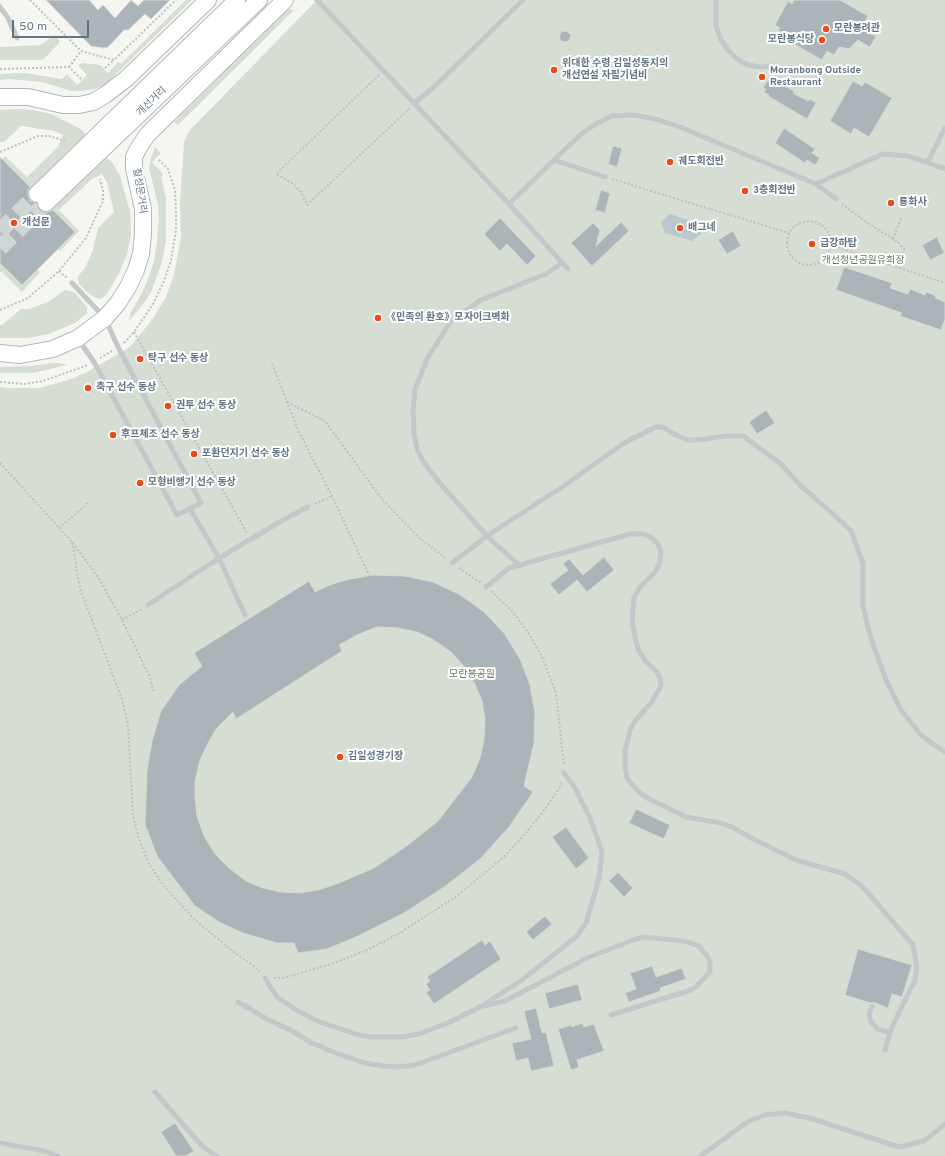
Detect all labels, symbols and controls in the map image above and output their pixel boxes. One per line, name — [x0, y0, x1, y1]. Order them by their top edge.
scale bar — [14, 12, 91, 38]
text: 50 m — [19, 19, 47, 35]
place label: 모란봉려관 — [834, 23, 880, 35]
marker: 모란봉려관 — [821, 24, 831, 34]
place label: 모란봉식당 — [768, 34, 814, 46]
marker: 모란봉식당 — [817, 35, 827, 45]
place label: 위대한 수령 김일성동지의 개선연설 자필기념비 — [562, 58, 668, 82]
marker: 위대한 수령 김일성동지의 개선연설 자필기념비 — [549, 65, 559, 75]
place label: Moranbong Outside Restaurant — [770, 65, 861, 88]
marker: Moranbong Outside Restaurant — [757, 72, 767, 82]
street label: 개선거리 — [135, 85, 169, 119]
place label: 궤도회전반 — [678, 156, 724, 168]
marker: 궤도회전반 — [665, 157, 675, 167]
street label: 칠성문거리 — [129, 167, 149, 215]
place label: 3충회전반 — [753, 185, 796, 197]
marker: 3충회전반 — [740, 186, 750, 196]
place label: 룡화사 — [899, 197, 927, 209]
marker: 룡화사 — [886, 198, 896, 208]
place label: 개선문 — [22, 217, 50, 229]
marker: 개선문 — [9, 218, 19, 228]
place label: 배그네 — [688, 222, 716, 234]
marker: 배그네 — [675, 223, 685, 233]
place label: 급강하탑 — [820, 238, 857, 250]
marker: 급강하탑 — [807, 239, 817, 249]
park label: 개선청년공원유희장 — [822, 255, 904, 267]
place label: 《민족의 환호》모자이크벽화 — [386, 312, 510, 324]
marker: 《민족의 환호》모자이크벽화 — [373, 313, 383, 323]
place label: 탁구 선수 동상 — [148, 353, 208, 365]
marker: 탁구 선수 동상 — [135, 354, 145, 364]
place label: 축구 선수 동상 — [96, 382, 156, 394]
marker: 축구 선수 동상 — [83, 383, 93, 393]
place label: 권투 선수 동상 — [176, 400, 236, 412]
marker: 권투 선수 동상 — [163, 401, 173, 411]
place label: 후프체조 선수 동상 — [121, 429, 200, 441]
marker: 후프체조 선수 동상 — [108, 430, 118, 440]
place label: 포환던지기 선수 동상 — [202, 448, 290, 460]
marker: 포환던지기 선수 동상 — [189, 449, 199, 459]
place label: 모형비행기 선수 동상 — [148, 477, 236, 489]
marker: 모형비행기 선수 동상 — [135, 478, 145, 488]
park label: 모란봉공원 — [449, 669, 495, 681]
place label: 김일성경기장 — [348, 751, 403, 763]
marker: 김일성경기장 — [335, 752, 345, 762]

